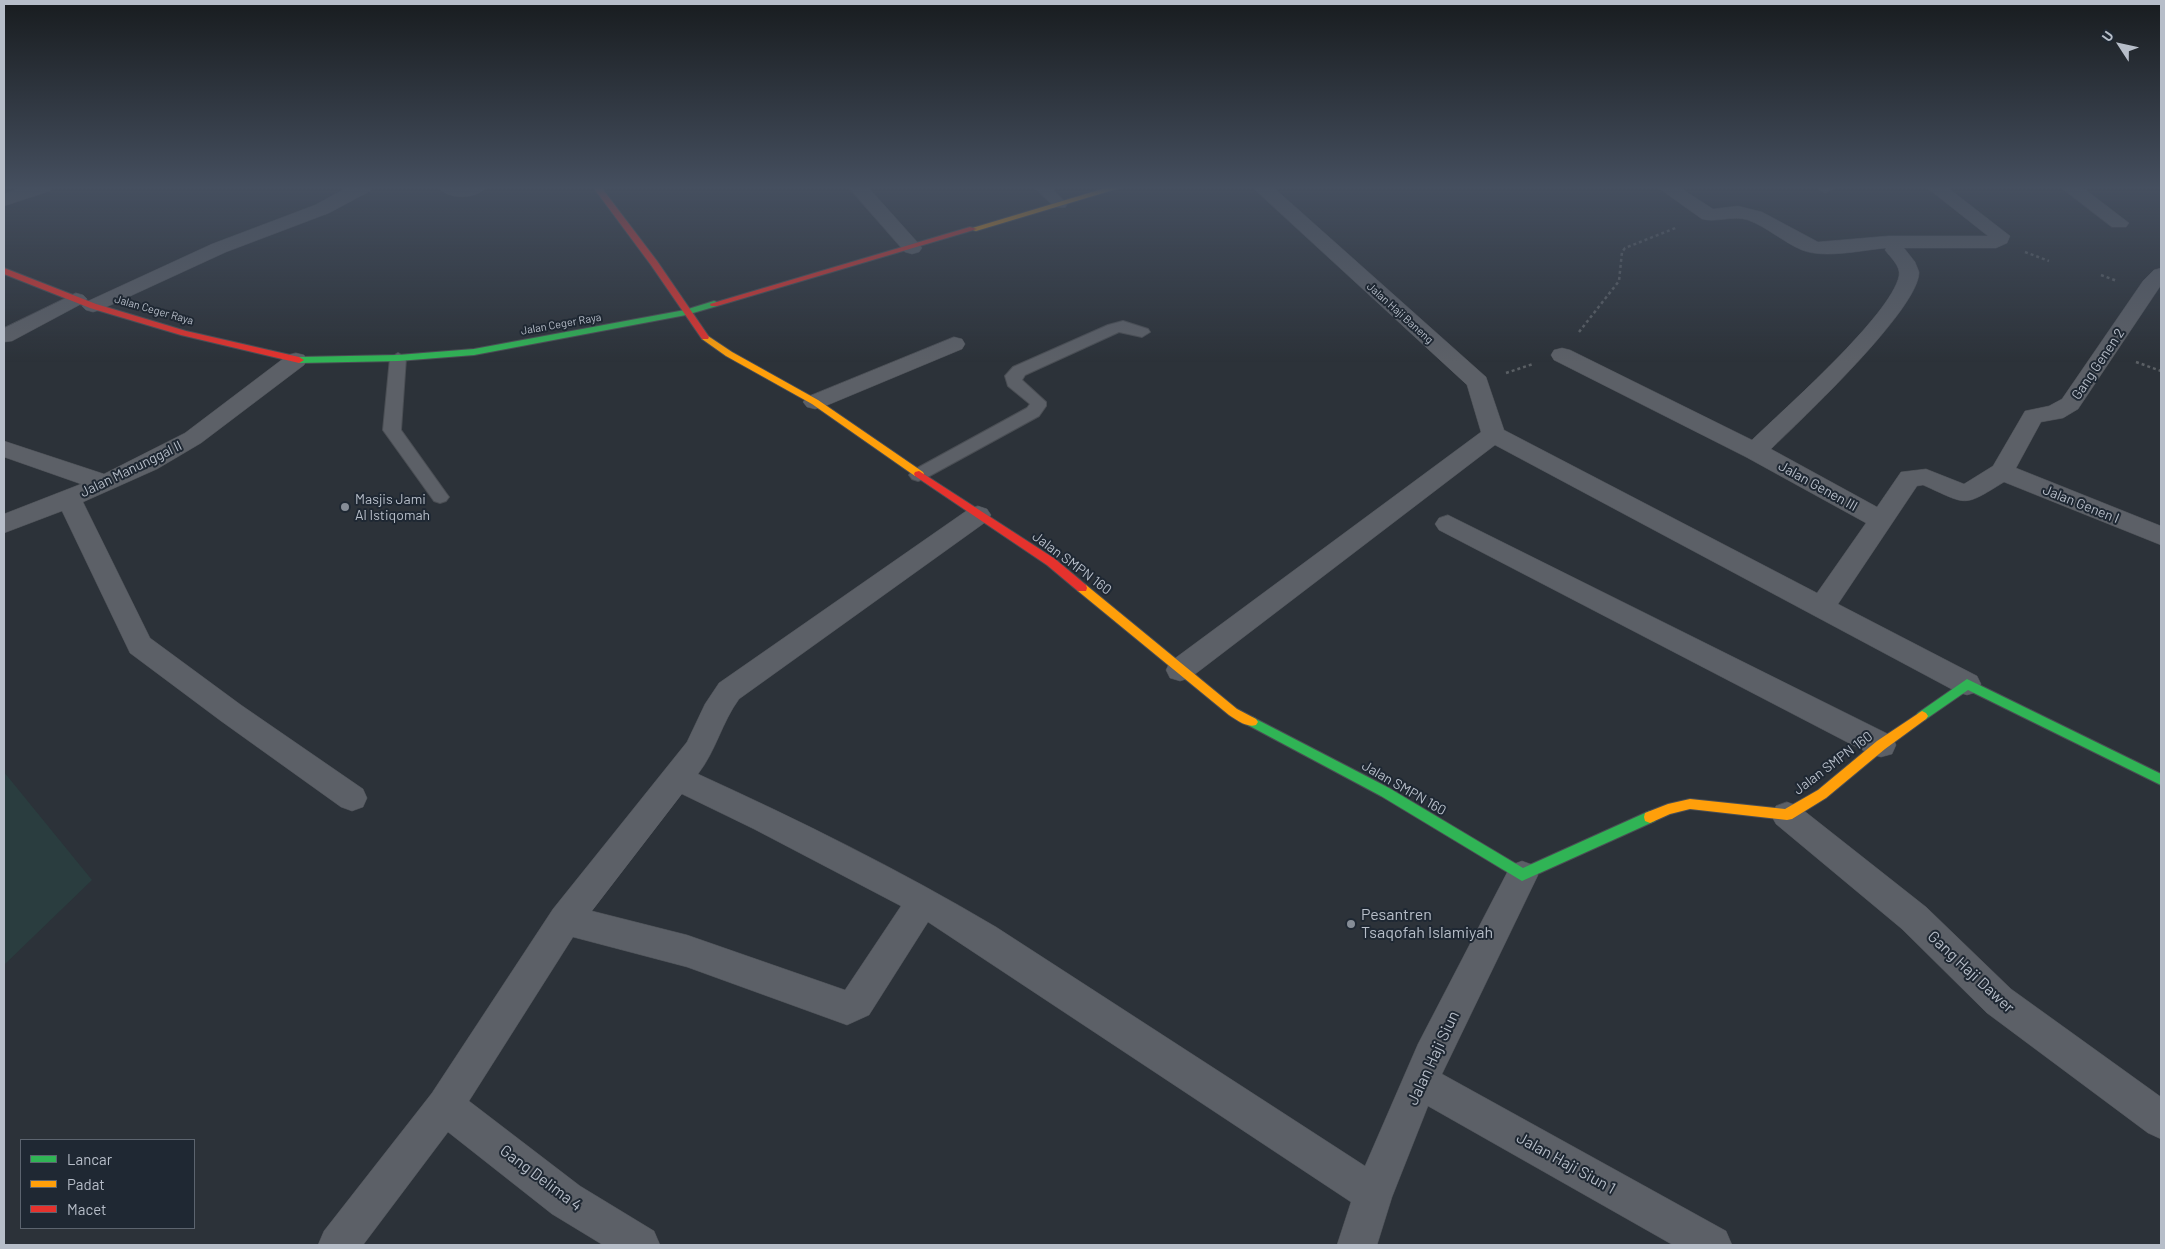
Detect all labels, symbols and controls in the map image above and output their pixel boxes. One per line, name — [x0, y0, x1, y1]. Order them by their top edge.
north arrow — [2095, 20, 2145, 70]
text: U — [2098, 28, 2117, 45]
street label: Jalan Haji Baneng — [1364, 280, 1436, 346]
street label: Jalan Ceger Raya — [113, 292, 195, 328]
street label: Jalan Ceger Raya — [520, 310, 602, 338]
street label: Gang Genen 2 — [2068, 325, 2128, 403]
street label: Jalan Manunggal II — [77, 437, 185, 501]
street label: Jalan Genen III — [1775, 457, 1861, 515]
street label: Jalan Genen I — [2040, 481, 2122, 527]
place label: Masjis Jami Al Istiqomah — [355, 491, 430, 524]
marker: Masjis Jami Al Istiqomah — [339, 501, 351, 513]
street label: Jalan SMPN 160 — [1029, 528, 1115, 598]
street label: Jalan SMPN 160 — [1790, 728, 1876, 798]
street label: Jalan SMPN 160 — [1359, 757, 1449, 819]
place label: Pesantren Tsaqofah Islamiyah — [1361, 905, 1493, 943]
marker: Pesantren Tsaqofah Islamiyah — [1345, 918, 1357, 930]
street label: Gang Haji Dawer — [1924, 927, 2018, 1017]
street label: Jalan Haji Siun — [1403, 1008, 1463, 1108]
street label: Jalan Haji Siun 1 — [1513, 1128, 1619, 1198]
legend — [20, 1139, 195, 1229]
street label: Gang Delima 4 — [496, 1141, 586, 1215]
text: Lancar — [67, 1150, 112, 1168]
text: Padat — [67, 1175, 105, 1193]
text: Macet — [67, 1200, 107, 1218]

